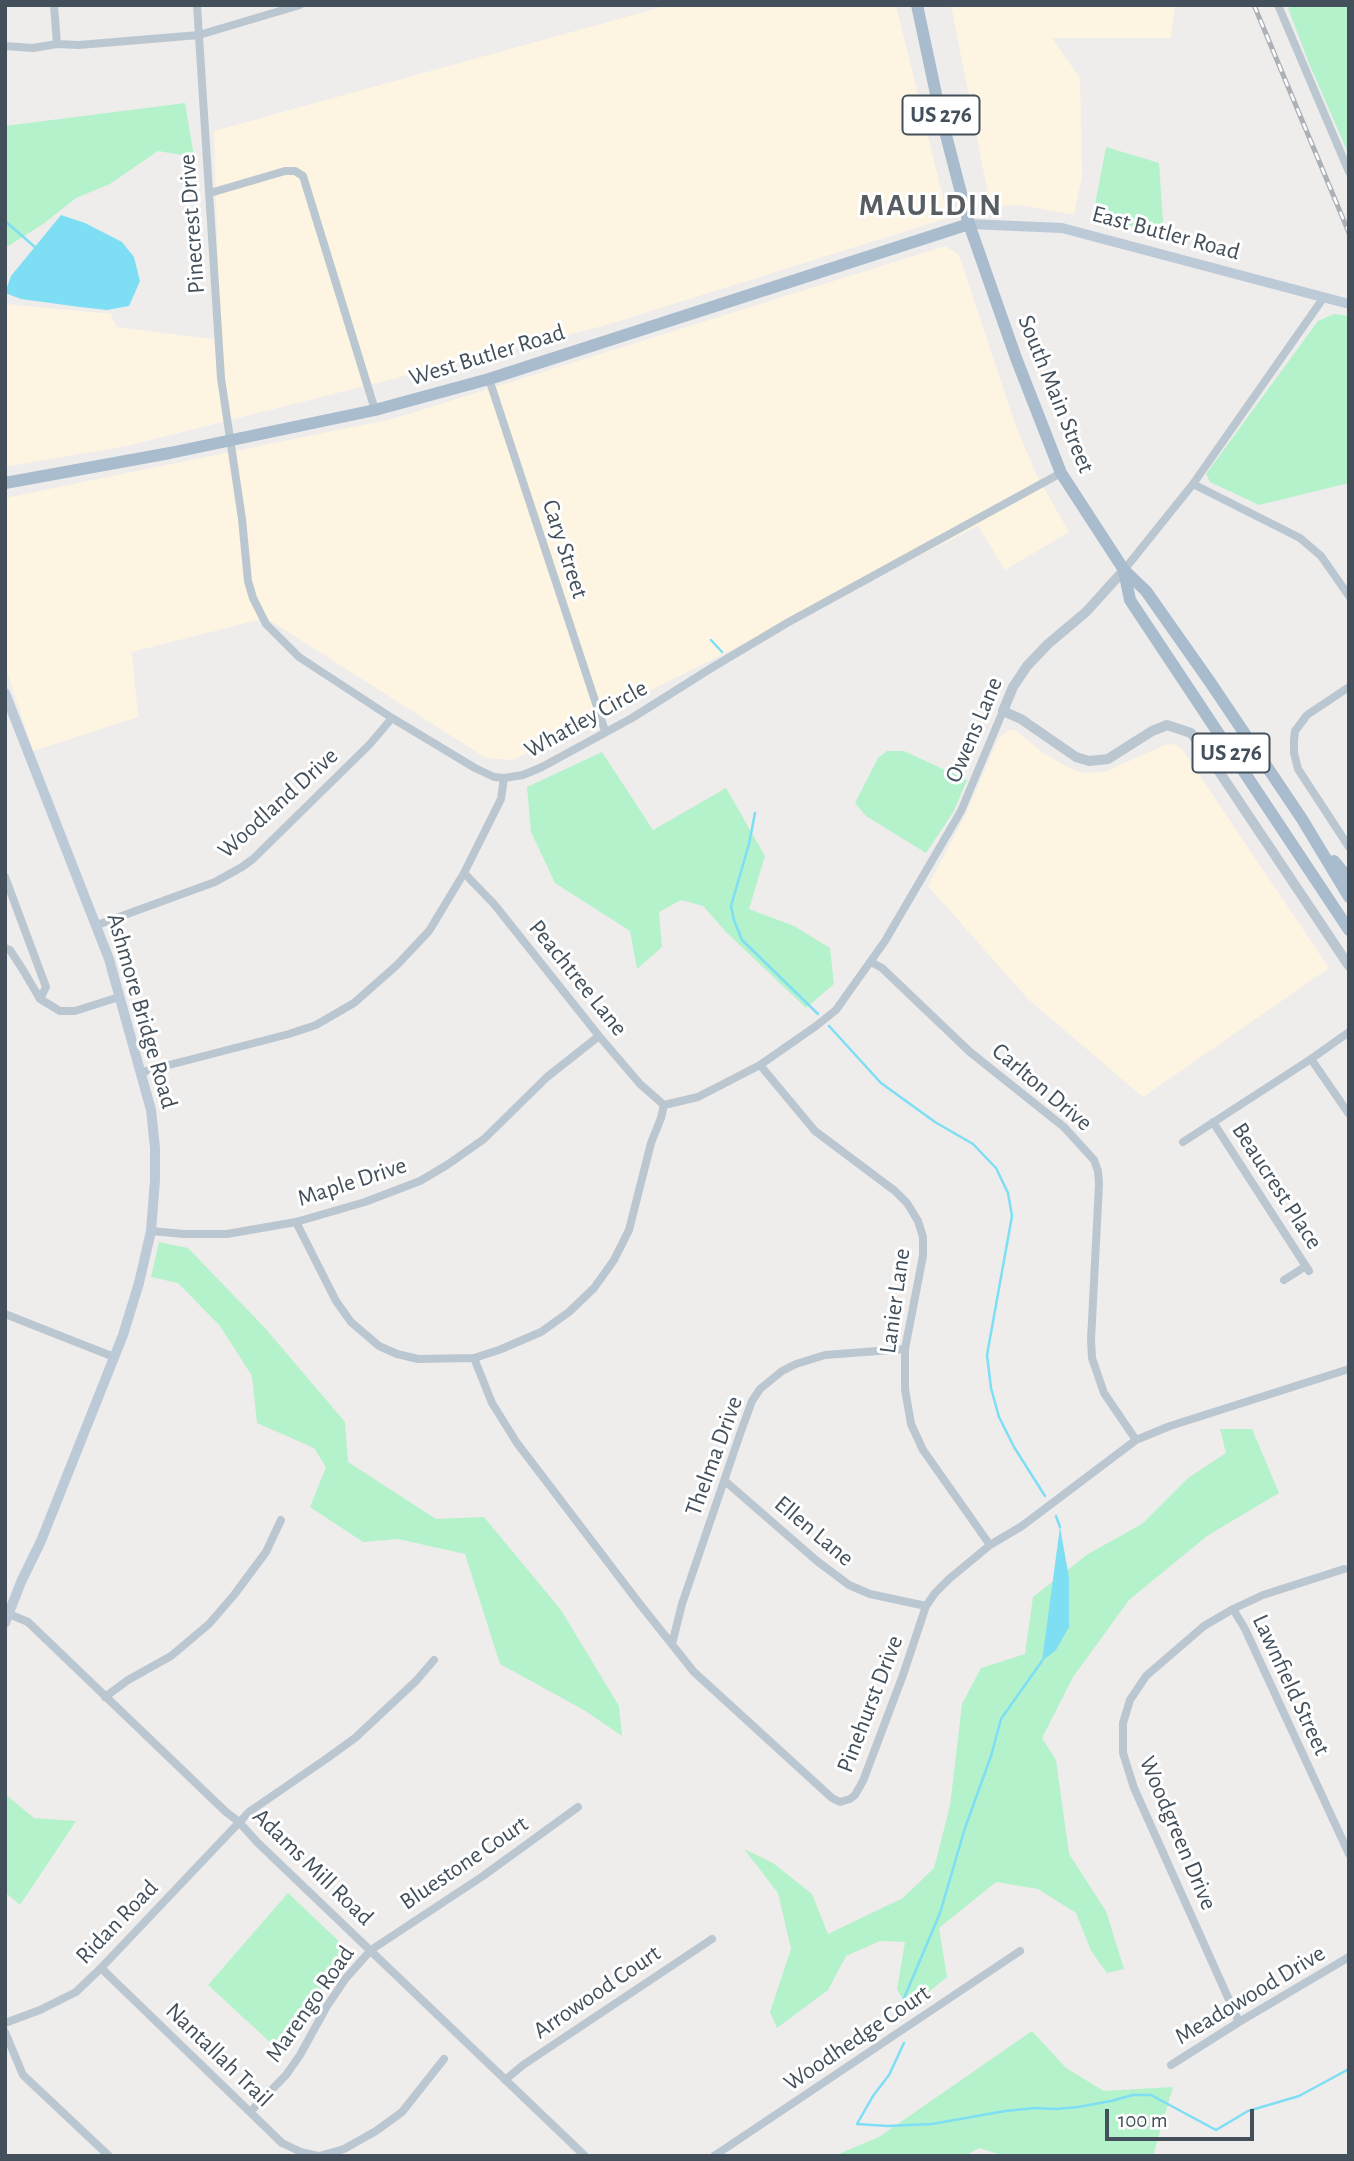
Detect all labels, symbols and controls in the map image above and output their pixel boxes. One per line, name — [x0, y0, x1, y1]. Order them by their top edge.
road number: US 276 — [902, 96, 979, 134]
street label: Pinecrest Drive — [173, 153, 211, 295]
district label: MAULDIN — [860, 186, 1002, 224]
street label: East Butler Road — [1089, 199, 1243, 267]
street label: South Main Street — [1011, 311, 1101, 477]
street label: West Butler Road — [406, 318, 568, 392]
street label: Cary Street — [536, 496, 594, 602]
street label: Whatley Circle — [520, 673, 652, 765]
street label: Owens Lane — [939, 673, 1009, 787]
road number: US 276 — [1192, 734, 1270, 772]
street label: Woodland Drive — [212, 741, 344, 865]
street label: Ashmore Bridge Road — [100, 910, 184, 1112]
street label: Peachtree Lane — [522, 914, 634, 1042]
street label: Carlton Drive — [986, 1037, 1098, 1137]
street label: Beaucrest Place — [1225, 1117, 1329, 1255]
street label: Maple Drive — [294, 1151, 410, 1213]
street label: Lanier Lane — [873, 1246, 917, 1356]
street label: Thelma Drive — [679, 1392, 749, 1520]
street label: Ellen Lane — [768, 1489, 860, 1573]
street label: Lawnfield Street — [1246, 1610, 1336, 1760]
street label: Pinehurst Drive — [831, 1631, 909, 1777]
street label: Woodgreen Drive — [1133, 1752, 1223, 1914]
street label: Adams Mill Road — [247, 1802, 379, 1932]
street label: Bluestone Court — [394, 1810, 534, 1916]
street label: Ridan Road — [70, 1874, 164, 1970]
street label: Arrowood Court — [528, 1939, 666, 2045]
street label: Meadowood Drive — [1170, 1939, 1330, 2051]
street label: Marengo Road — [259, 1940, 361, 2068]
street label: Woodhedge Court — [778, 1978, 936, 2098]
street label: Nantallah Trail — [159, 1997, 279, 2113]
scale bar — [1109, 2094, 1258, 2138]
text: 100 m — [1118, 2110, 1168, 2131]

